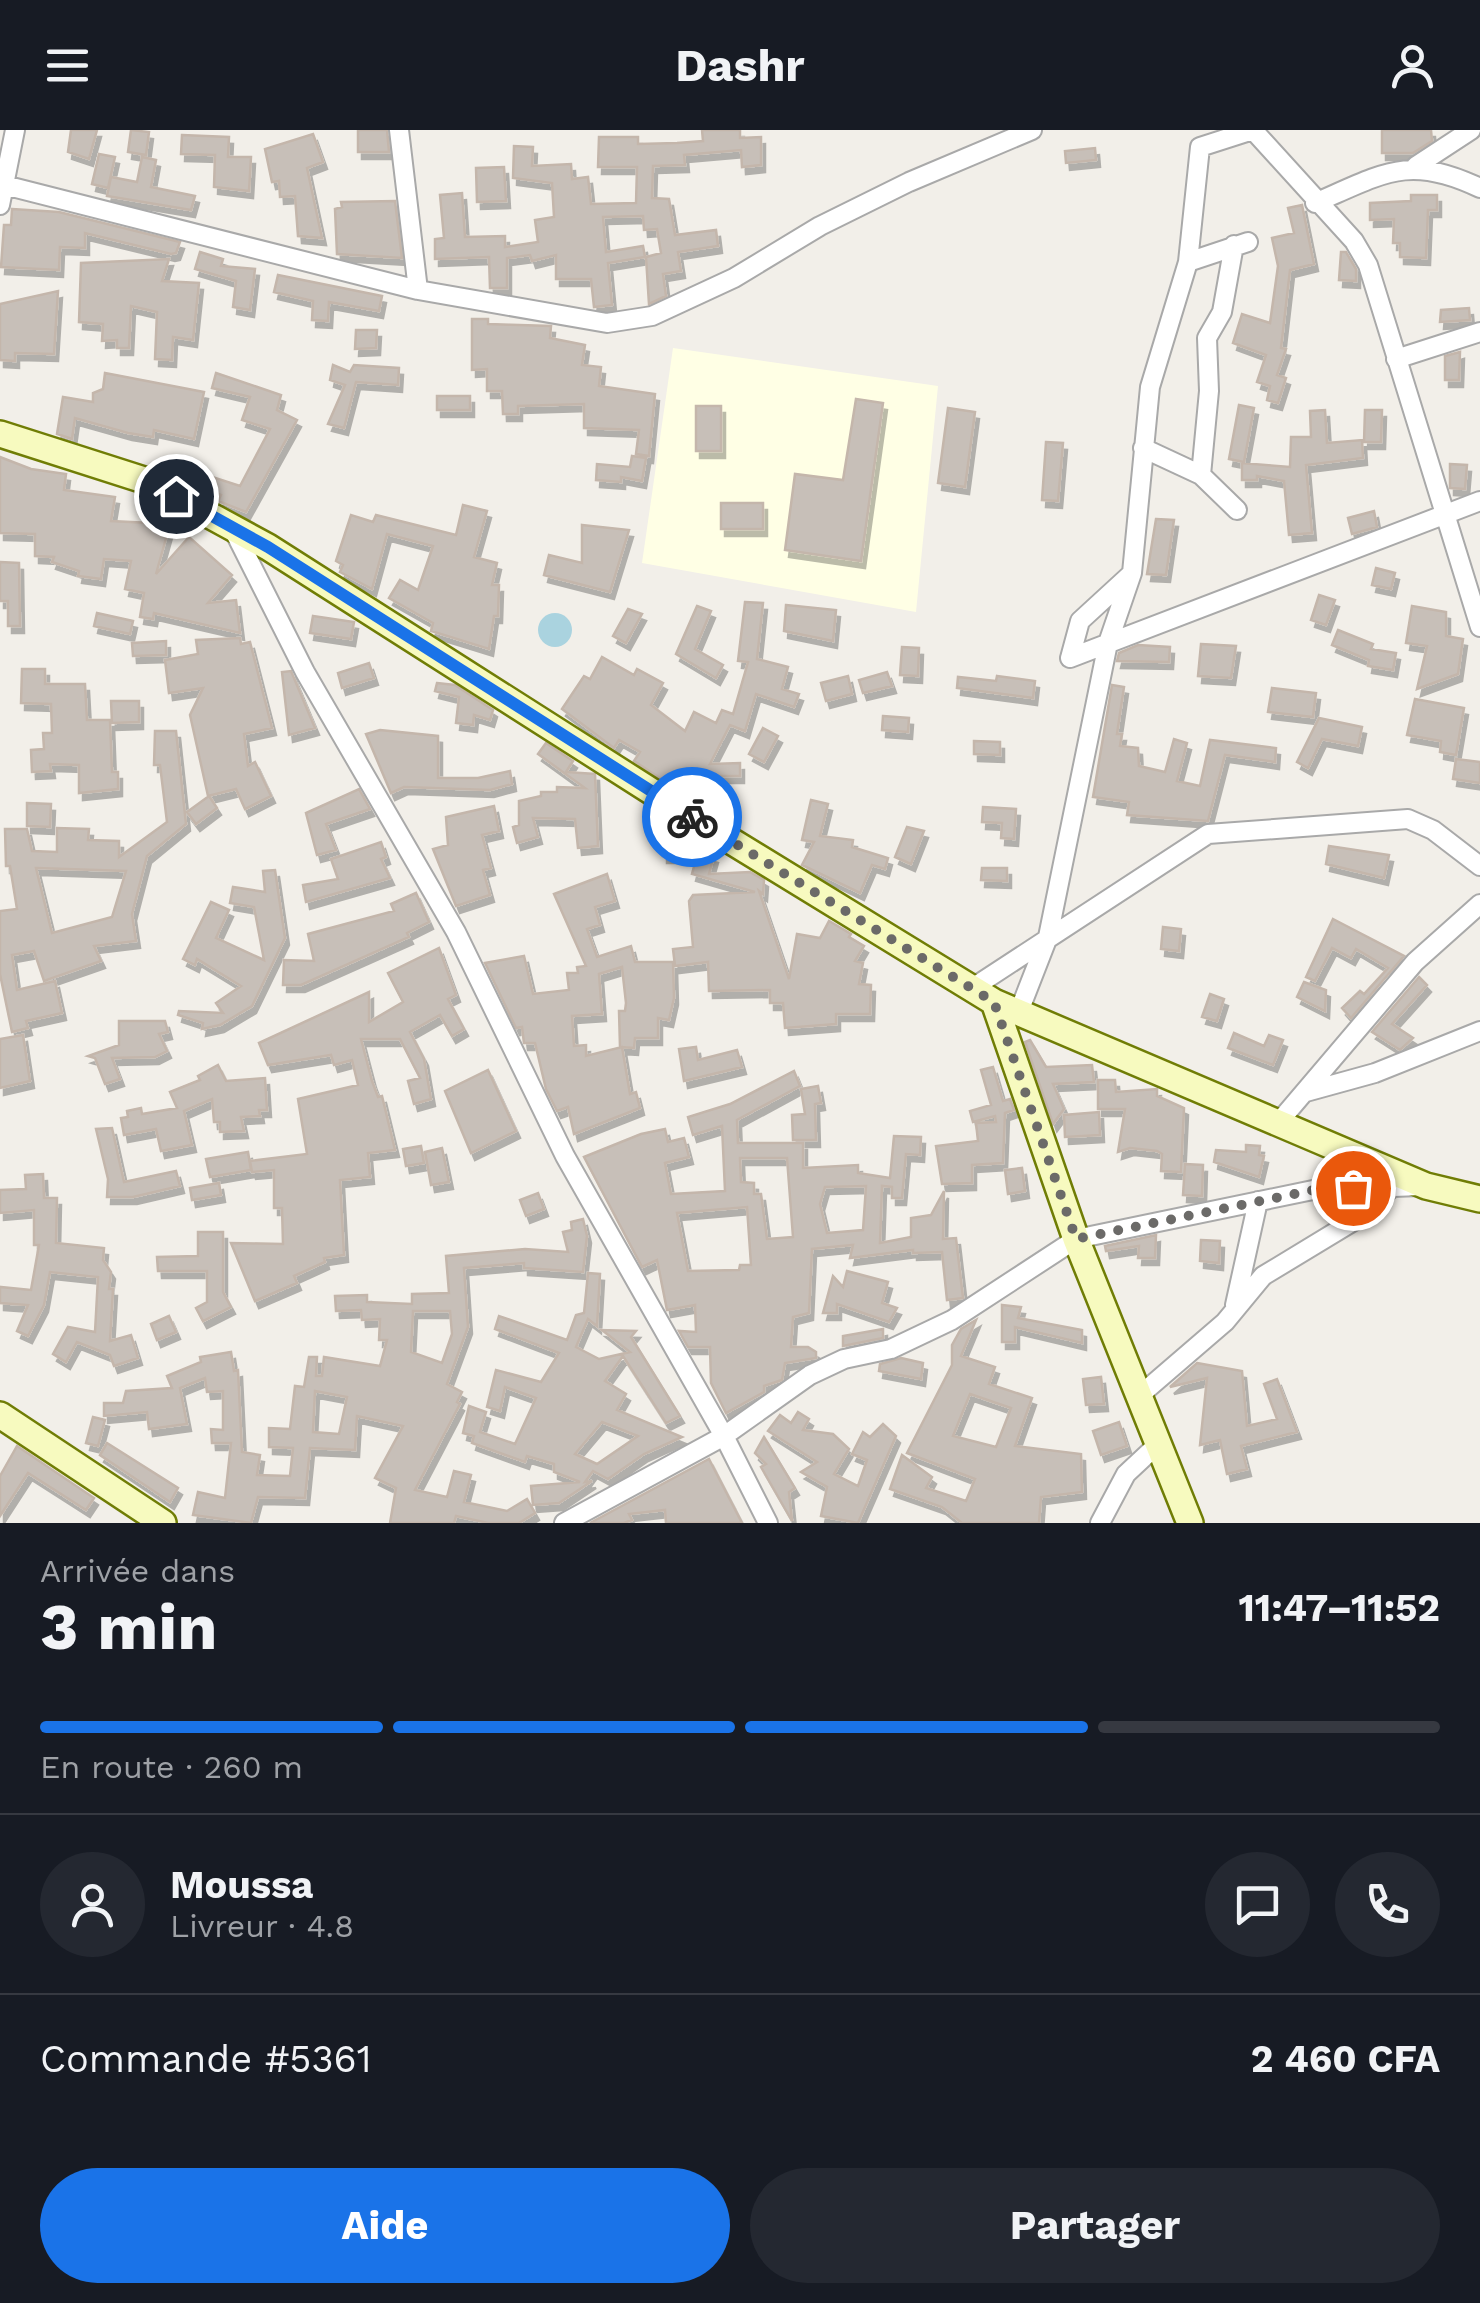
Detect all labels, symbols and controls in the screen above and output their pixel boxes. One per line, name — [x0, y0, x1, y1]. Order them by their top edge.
icon: menu — [40, 38, 95, 93]
icon: person — [1385, 38, 1440, 93]
text: Dashr — [675, 39, 805, 92]
pin — [134, 454, 219, 539]
icon: home — [149, 469, 204, 524]
courier — [642, 767, 742, 867]
icon: bike — [665, 790, 720, 845]
pin — [1311, 1146, 1396, 1231]
icon: bag — [1326, 1161, 1381, 1216]
text: Arrivée dans — [40, 1552, 235, 1590]
text: 11:47–11:52 — [1238, 1586, 1440, 1630]
text: 3 min — [40, 1589, 218, 1665]
text: En route · 260 m — [40, 1748, 303, 1786]
button: person — [40, 1852, 145, 1957]
button: chat — [1205, 1852, 1310, 1957]
button: phone — [1335, 1852, 1440, 1957]
text: Moussa — [170, 1863, 313, 1907]
text: Livreur · 4.8 — [170, 1907, 354, 1945]
text: Commande #5361 — [40, 2037, 372, 2081]
text: 2 460 CFA — [1251, 2037, 1440, 2081]
button: Aide — [40, 2168, 730, 2283]
button: Partager — [750, 2168, 1440, 2283]

